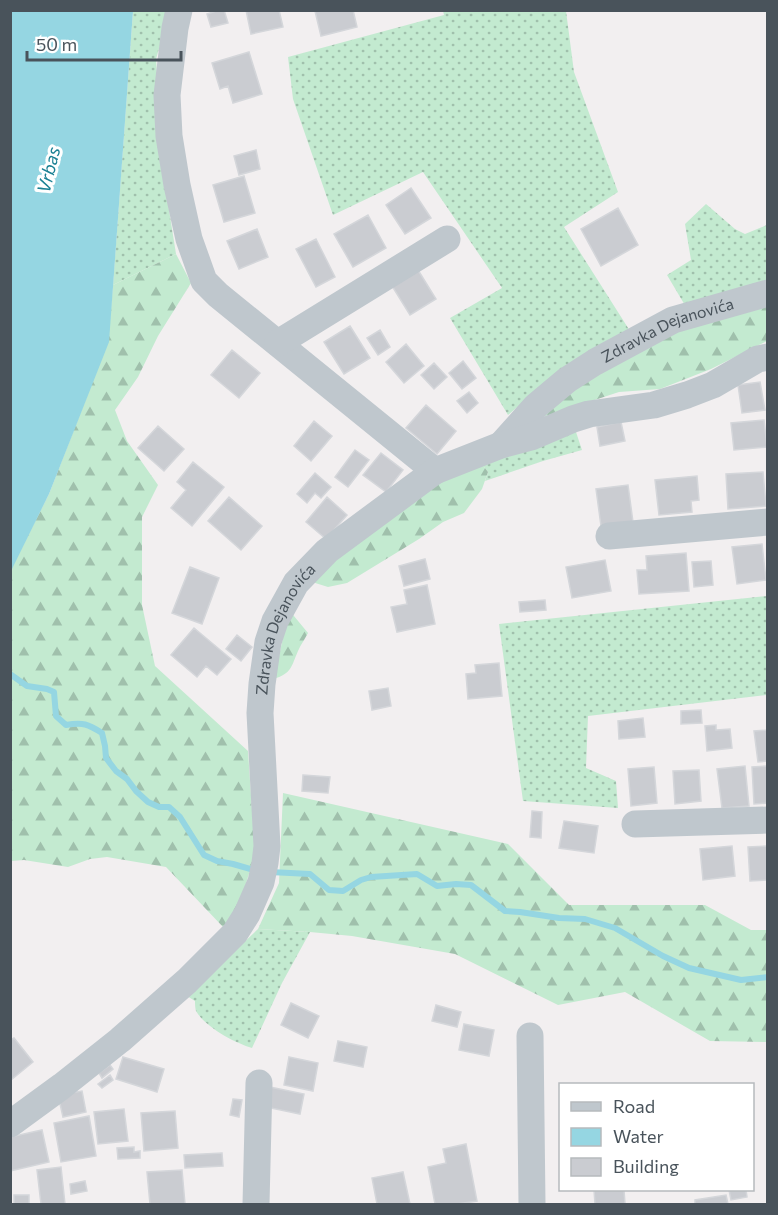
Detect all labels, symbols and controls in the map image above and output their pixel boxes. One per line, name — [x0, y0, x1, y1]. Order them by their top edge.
scale bar — [27, 24, 182, 62]
text: 50 m — [36, 33, 77, 55]
water label: Vrbas — [32, 144, 64, 195]
street label: Zdravka Dejanovića — [598, 293, 736, 366]
street label: Zdravka Dejanovića — [251, 559, 319, 696]
legend — [559, 1083, 754, 1191]
text: Road — [613, 1095, 655, 1117]
text: Water — [613, 1125, 664, 1147]
text: Building — [613, 1155, 679, 1177]

